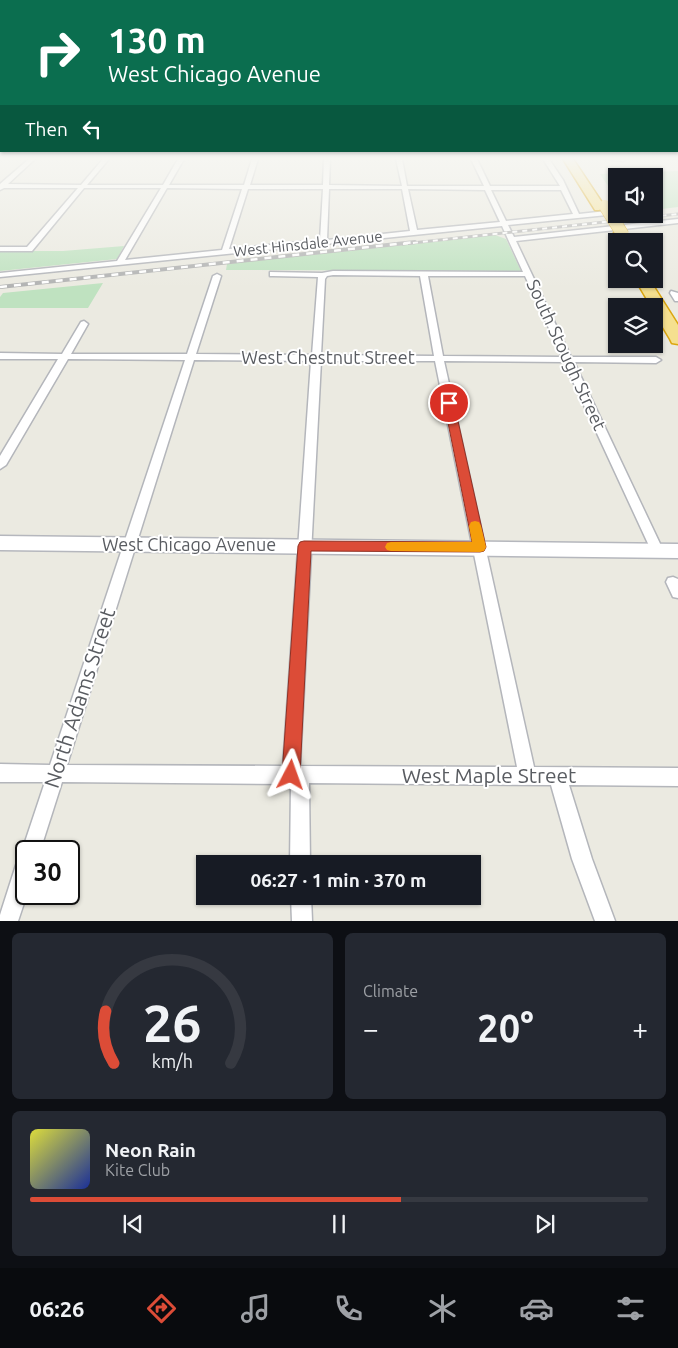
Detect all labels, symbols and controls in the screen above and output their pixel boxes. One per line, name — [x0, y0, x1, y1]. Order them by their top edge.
icon: right — [25, 20, 90, 85]
text: 130 m — [108, 20, 206, 60]
text: West Chicago Avenue — [108, 61, 321, 86]
icon: left — [78, 115, 106, 143]
text: Then — [25, 118, 68, 140]
map controls — [608, 168, 663, 353]
button: sound — [608, 168, 663, 223]
street label: West Hinsdale Avenue — [233, 227, 383, 260]
button: search — [608, 233, 663, 288]
street label: South Stough Street — [523, 276, 611, 433]
button: layers — [608, 298, 663, 353]
street label: West Chestnut Street — [241, 347, 415, 367]
pin — [428, 382, 470, 424]
icon: arrive — [435, 389, 463, 417]
street label: West Chicago Avenue — [102, 534, 276, 554]
street label: North Adams Street — [39, 605, 119, 791]
position arrow — [264, 748, 316, 800]
street label: West Maple Street — [402, 763, 576, 787]
speed limit sign: 30 — [15, 840, 80, 905]
text: 06:27 · 1 min · 370 m — [251, 869, 426, 891]
text: Climate — [363, 982, 418, 1000]
text: 26 — [143, 994, 202, 1052]
text: 20° — [477, 1007, 534, 1049]
text: − — [363, 1013, 379, 1044]
text: + — [632, 1013, 648, 1044]
text: km/h — [152, 1051, 193, 1071]
text: Neon Rain — [105, 1139, 196, 1161]
text: Kite Club — [105, 1161, 170, 1179]
icon: previous — [119, 1210, 147, 1238]
icon: pause — [325, 1210, 353, 1238]
icon: next — [531, 1210, 559, 1238]
icon: directions — [144, 1291, 179, 1326]
icon: music — [238, 1291, 273, 1326]
icon: phone — [331, 1291, 366, 1326]
icon: climate — [425, 1291, 460, 1326]
icon: car — [519, 1291, 554, 1326]
icon: filters — [613, 1291, 648, 1326]
text: 06:26 — [29, 1296, 85, 1321]

